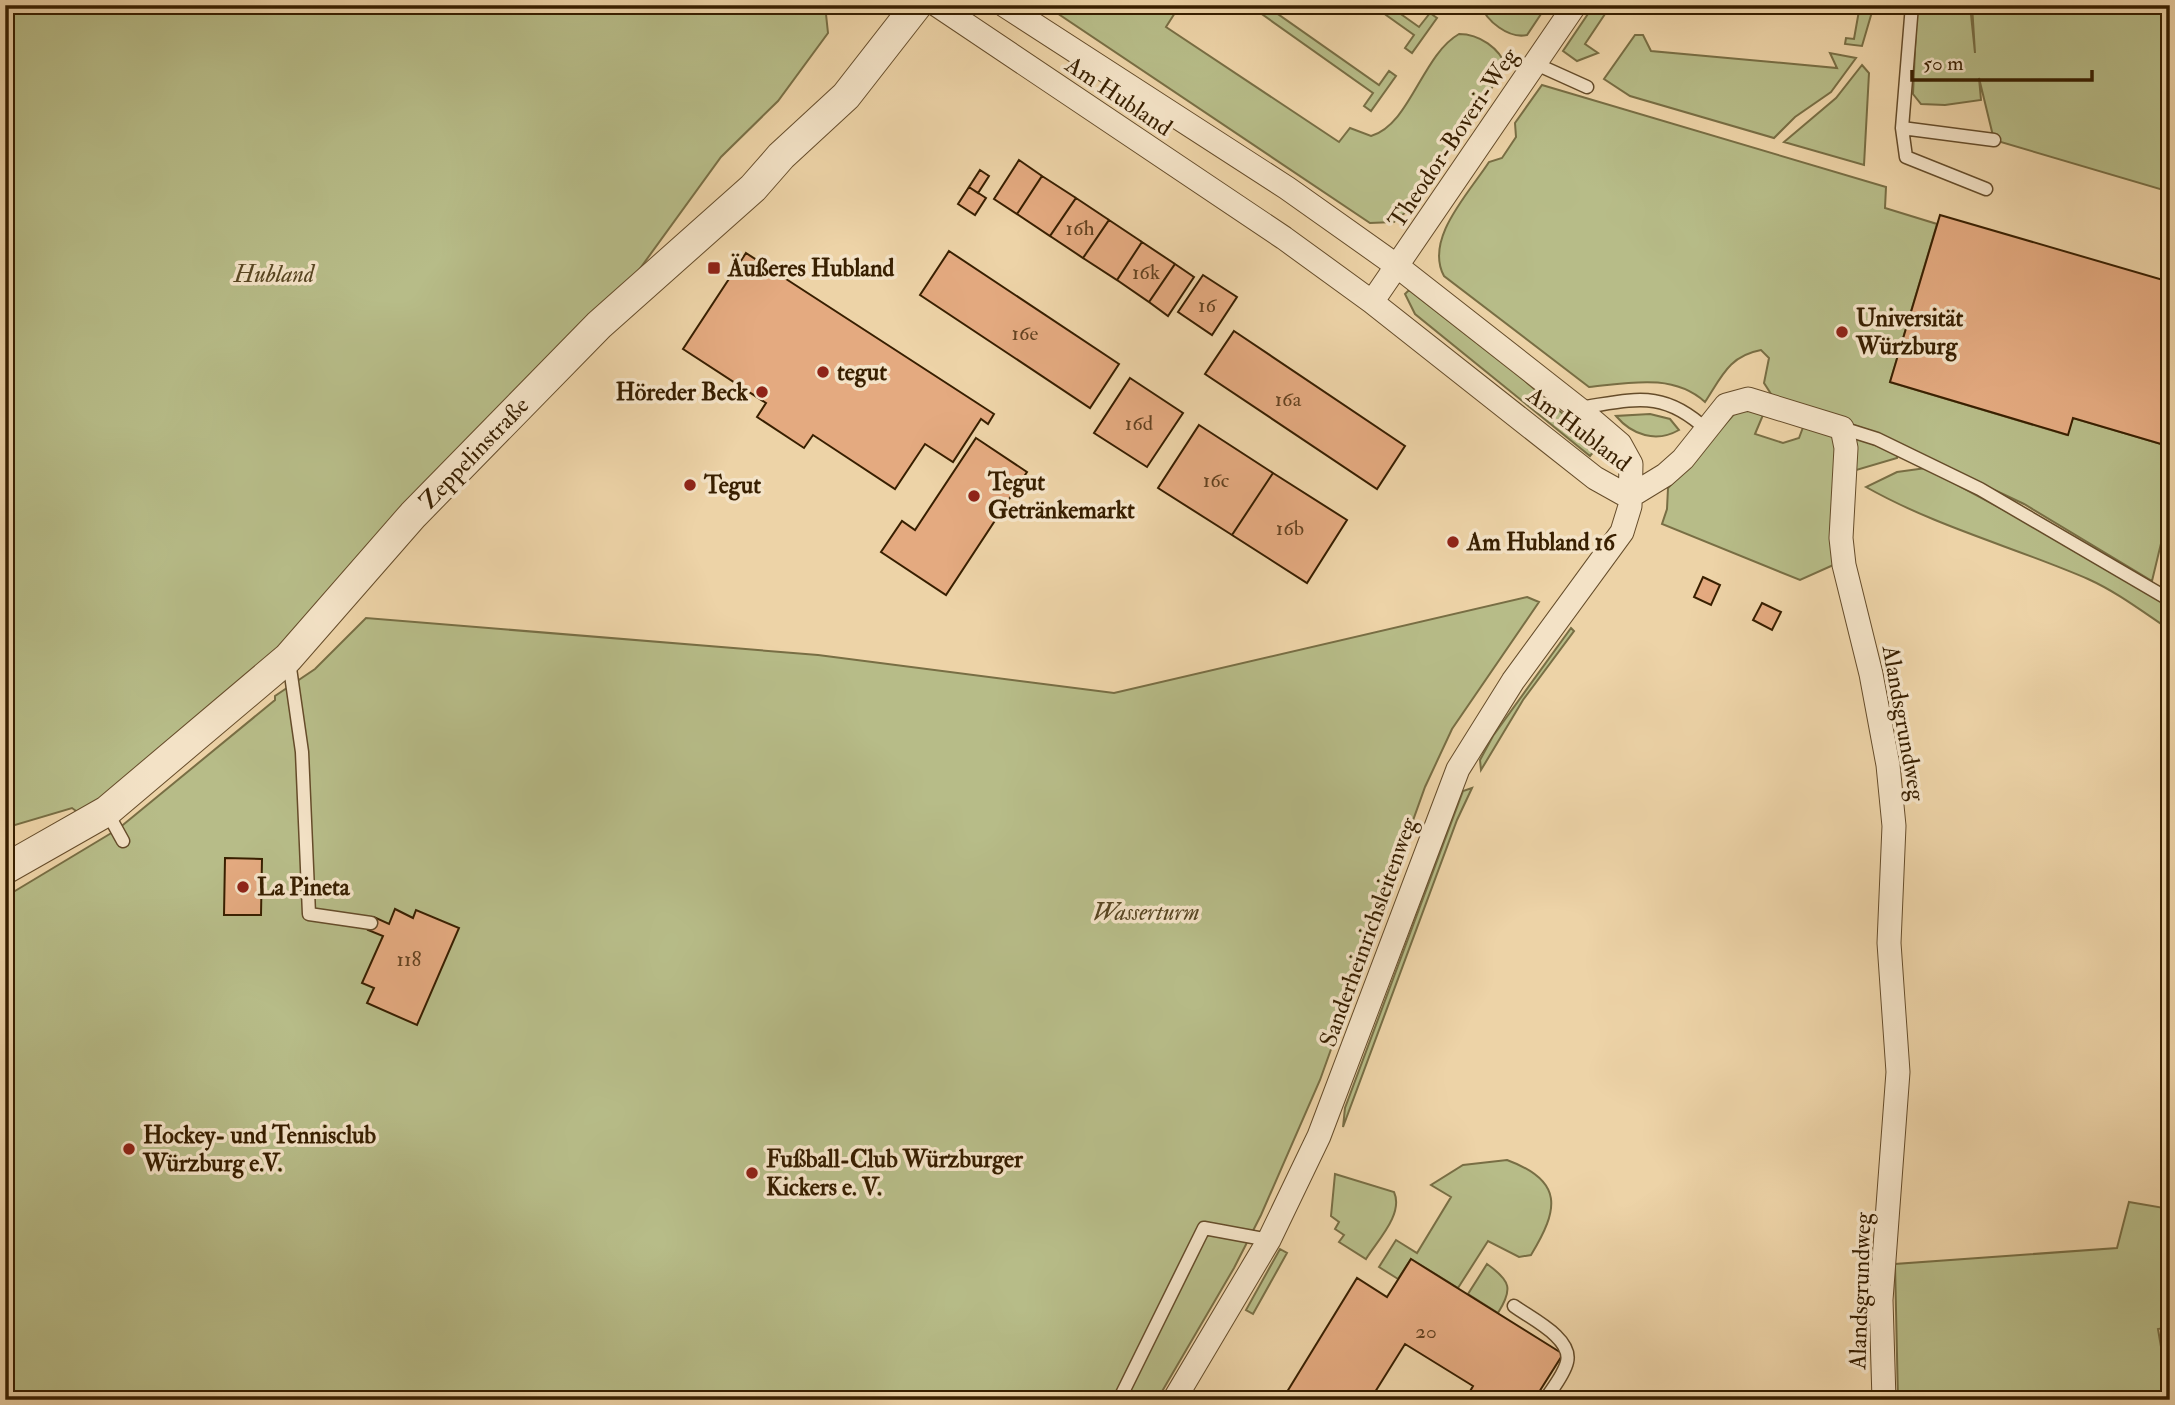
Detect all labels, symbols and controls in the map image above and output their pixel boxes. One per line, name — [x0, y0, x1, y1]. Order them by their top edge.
scale bar — [1912, 38, 2093, 82]
street label: Theodor-Boveri-Weg — [1381, 41, 1526, 235]
street label: Am Hubland — [1058, 49, 1178, 144]
text: 50 m — [1923, 50, 1964, 77]
house number: 16h — [1066, 215, 1095, 242]
place label: Äußeres Hubland — [727, 253, 894, 284]
park label: Hubland — [233, 259, 316, 290]
house number: 16k — [1132, 259, 1160, 286]
marker: Äußeres Hubland — [706, 260, 722, 276]
house number: 16 — [1198, 292, 1217, 319]
place label: Universität Würzburg — [1855, 303, 1963, 362]
house number: 16e — [1012, 320, 1039, 347]
marker: Universität Würzburg — [1834, 324, 1850, 340]
place label: tegut — [837, 357, 887, 388]
marker: tegut — [815, 364, 831, 380]
place label: Höreder Beck — [615, 377, 749, 408]
street label: Am Hubland — [1520, 380, 1637, 479]
marker: Höreder Beck — [754, 384, 770, 400]
house number: 16a — [1275, 386, 1302, 413]
street label: Zeppelinstraße — [413, 390, 536, 516]
house number: 16d — [1125, 410, 1154, 437]
place label: Tegut Getränkemarkt — [987, 467, 1135, 526]
house number: 16c — [1203, 467, 1230, 494]
place label: Tegut — [703, 470, 761, 501]
marker: Tegut — [682, 477, 698, 493]
marker: Tegut Getränkemarkt — [966, 488, 982, 504]
house number: 16b — [1276, 515, 1304, 542]
place label: Am Hubland 16 — [1466, 527, 1617, 558]
marker: Am Hubland 16 — [1445, 534, 1461, 550]
street label: Alandsgrundweg — [1874, 642, 1933, 804]
street label: Sanderheinrichsleitenweg — [1313, 812, 1425, 1051]
place label: La Pineta — [257, 872, 351, 903]
marker: La Pineta — [235, 879, 251, 895]
park label: Wasserturm — [1093, 897, 1199, 928]
house number: 118 — [397, 946, 422, 973]
place label: Hockey- und Tennisclub Würzburg e.V. — [142, 1120, 376, 1179]
marker: Hockey- und Tennisclub Würzburg e.V. — [121, 1141, 137, 1157]
place label: Fußball-Club Würzburger Kickers e. V. — [766, 1144, 1024, 1203]
marker: Fußball-Club Würzburger Kickers e. V. — [744, 1165, 760, 1181]
street label: Alandsgrundweg — [1842, 1211, 1879, 1371]
house number: 20 — [1415, 1318, 1437, 1345]

